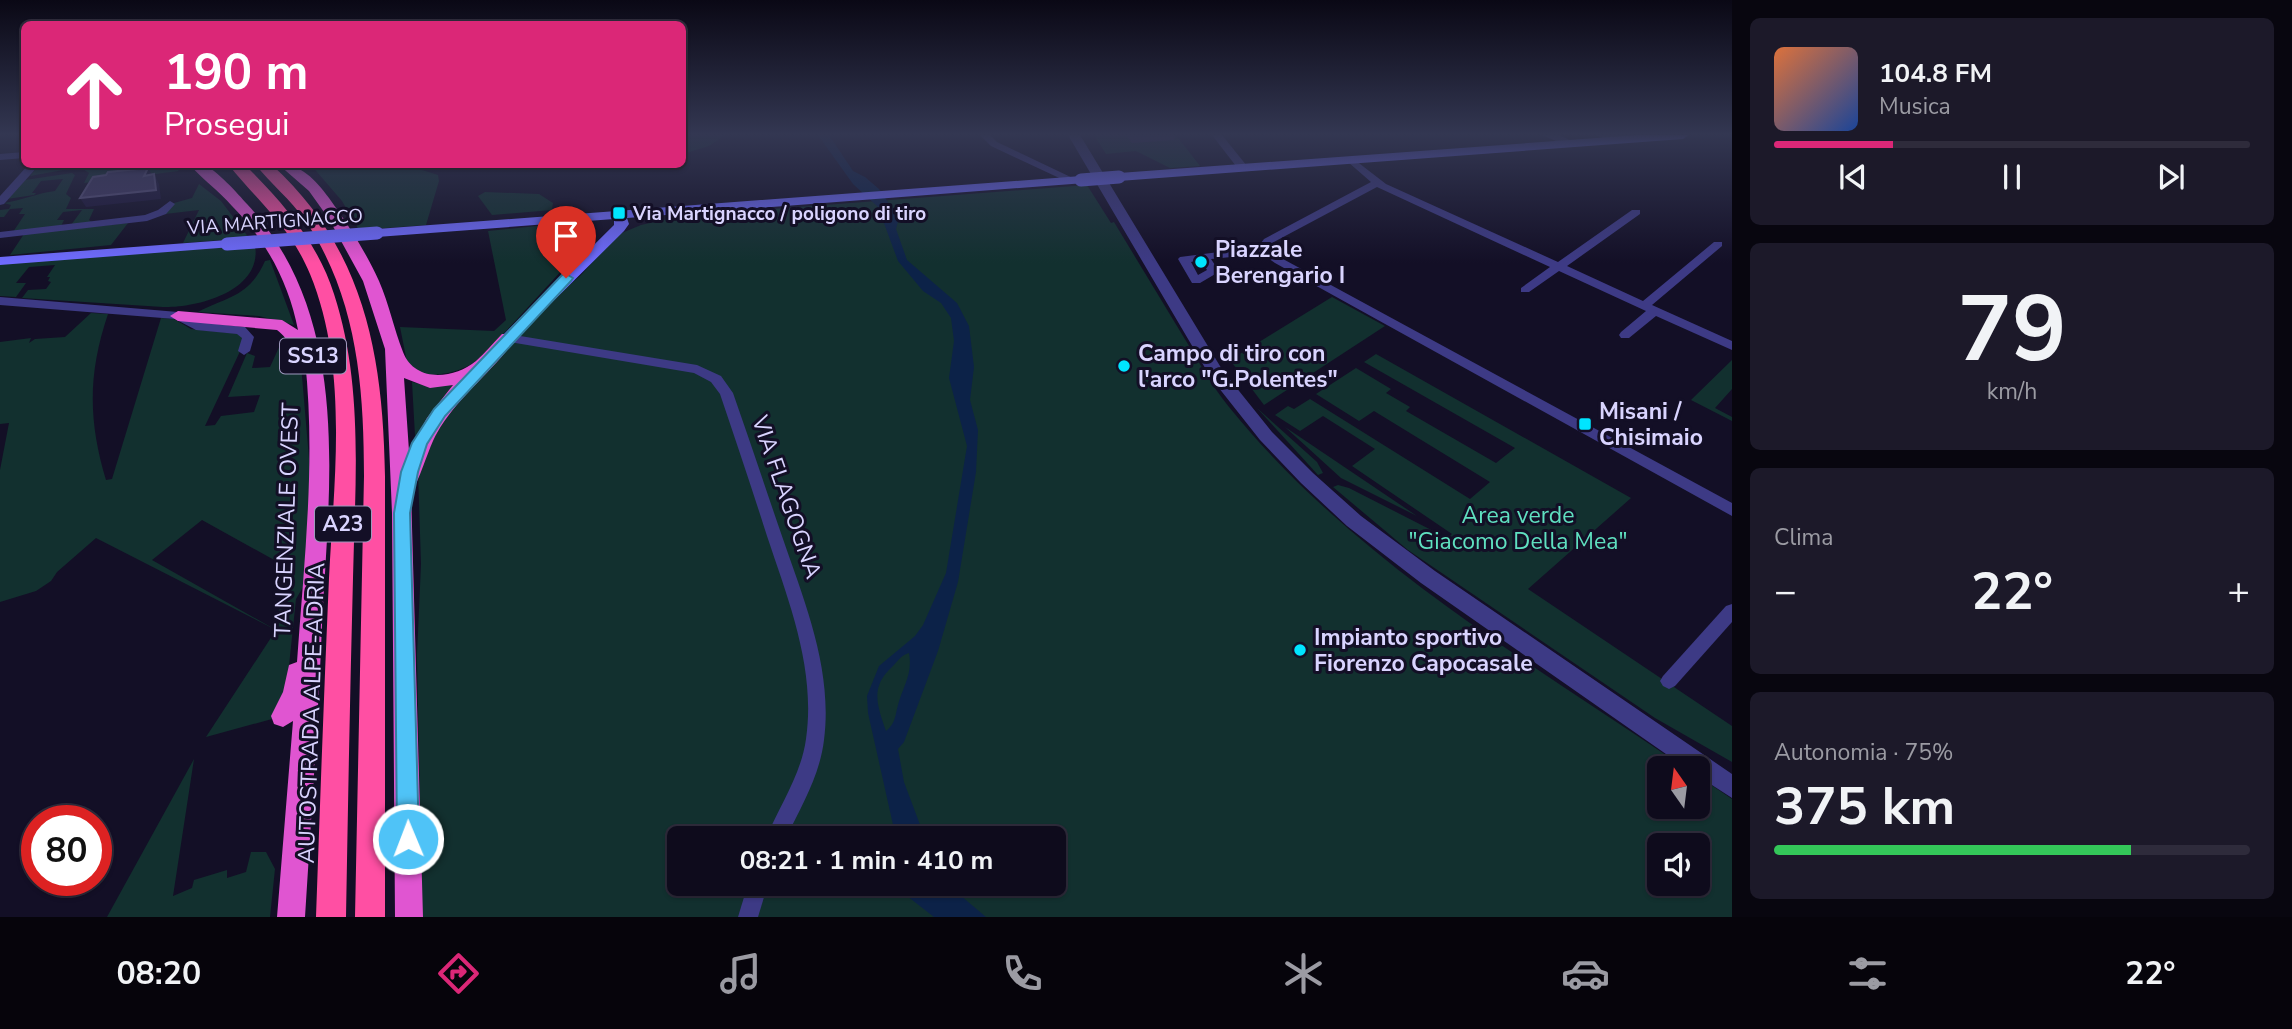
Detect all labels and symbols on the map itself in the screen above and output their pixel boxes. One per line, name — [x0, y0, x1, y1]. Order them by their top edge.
place label: Via Martignacco / poligono di tiro — [632, 201, 926, 227]
street label: VIA MARTIGNACCO — [185, 203, 364, 241]
marker: Via Martignacco / poligono di tiro — [611, 205, 627, 221]
pin — [536, 206, 596, 278]
place label: Piazzale Berengario I — [1215, 234, 1345, 291]
marker: Piazzale Berengario I — [1193, 254, 1209, 270]
road number: SS13 — [280, 338, 346, 374]
place label: Campo di tiro con l'arco "G.Polentes" — [1138, 338, 1338, 395]
marker: Campo di tiro con l'arco "G.Polentes" — [1116, 358, 1132, 374]
place label: Misani / Chisimaio — [1599, 396, 1703, 453]
street label: TANGENZIALE OVEST — [267, 402, 306, 638]
street label: VIA FLAGOGNA — [744, 411, 829, 583]
marker: Misani / Chisimaio — [1577, 416, 1593, 432]
park label: Area verde "Giacomo Della Mea" — [1409, 500, 1627, 557]
road number: A23 — [315, 506, 371, 542]
street label: AUTOSTRADA ALPE-ADRIA — [291, 562, 332, 864]
place label: Impianto sportivo Fiorenzo Capocasale — [1314, 622, 1533, 679]
marker: Impianto sportivo Fiorenzo Capocasale — [1292, 642, 1308, 658]
north arrow — [1647, 756, 1710, 819]
position arrow — [371, 802, 445, 876]
speed limit sign: 80 — [21, 805, 112, 896]

